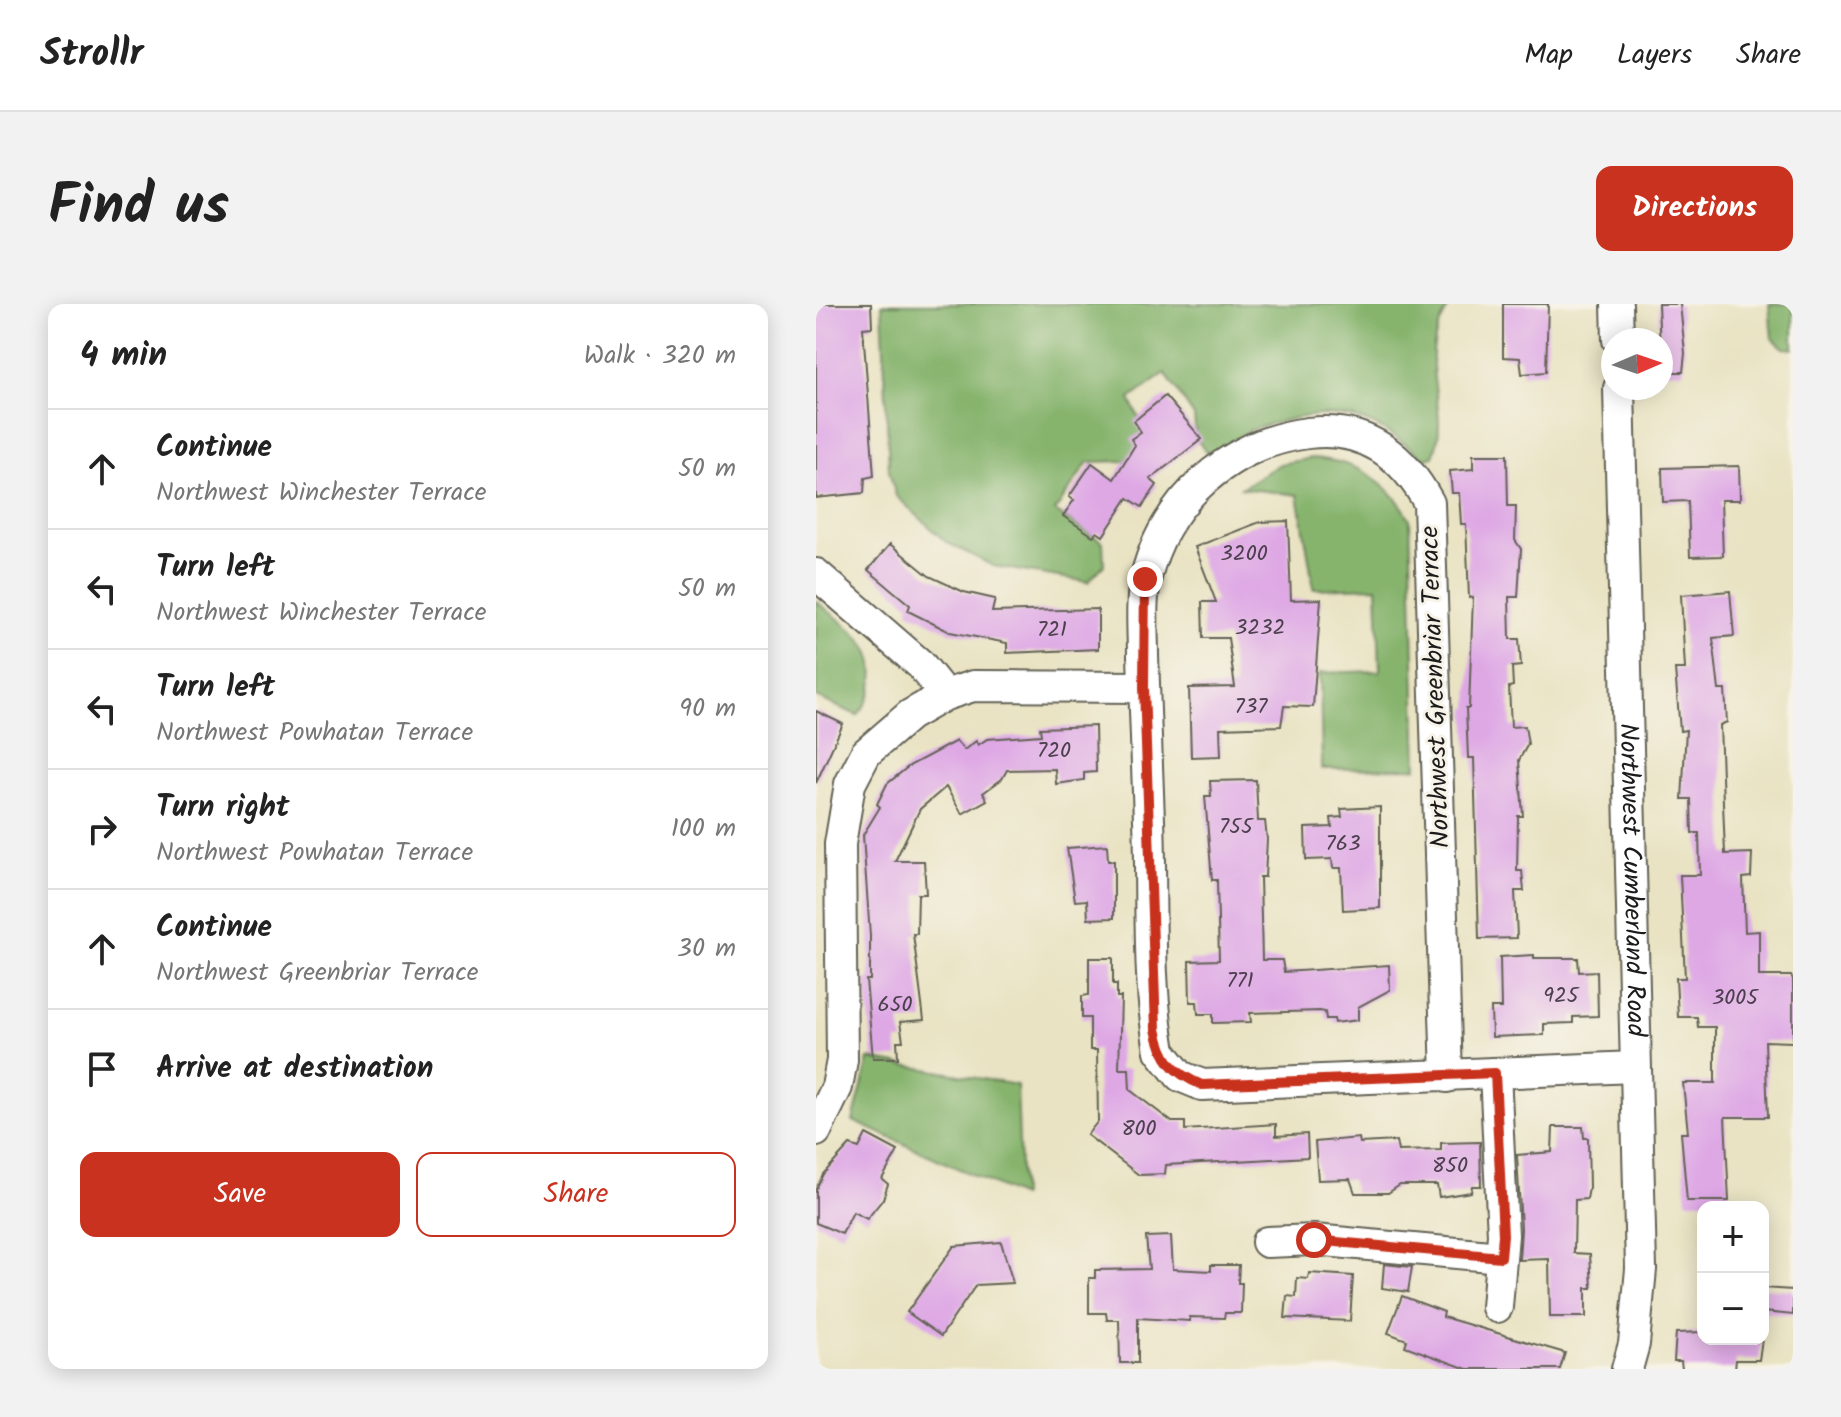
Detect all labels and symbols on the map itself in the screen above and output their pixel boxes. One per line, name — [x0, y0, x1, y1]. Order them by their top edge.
north arrow — [1601, 328, 1673, 400]
street label: Northwest Greenbriar Terrace — [1409, 525, 1463, 849]
house number: 3200 — [1220, 537, 1268, 572]
route end — [1127, 561, 1163, 597]
house number: 3232 — [1235, 611, 1285, 646]
house number: 721 — [1037, 613, 1067, 648]
house number: 737 — [1235, 690, 1268, 725]
street label: Northwest Cumberland Road — [1606, 723, 1656, 1038]
house number: 720 — [1037, 734, 1071, 769]
house number: 755 — [1219, 810, 1254, 845]
house number: 763 — [1326, 827, 1360, 862]
house number: 771 — [1226, 964, 1254, 999]
house number: 925 — [1543, 979, 1580, 1014]
house number: 3005 — [1712, 981, 1759, 1016]
house number: 650 — [877, 988, 913, 1023]
house number: 800 — [1121, 1112, 1157, 1147]
house number: 850 — [1432, 1149, 1468, 1184]
route start — [1296, 1222, 1332, 1258]

